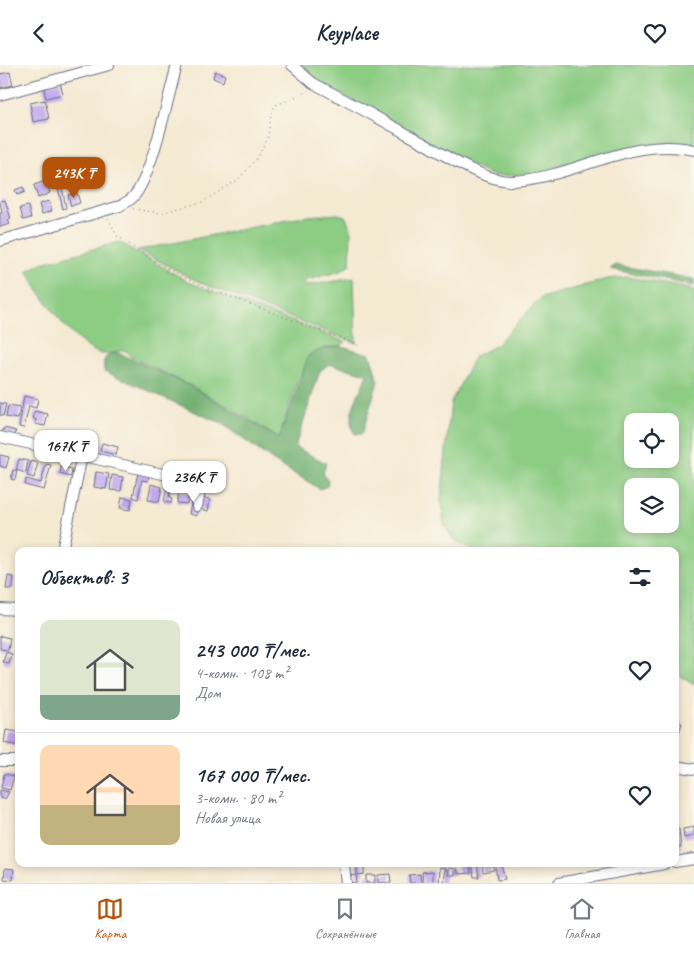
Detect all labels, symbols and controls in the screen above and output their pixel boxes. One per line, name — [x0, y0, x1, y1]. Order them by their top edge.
icon: back — [25, 19, 53, 47]
text: Keyplace — [316, 19, 378, 47]
icon: heart — [641, 19, 669, 47]
pin: 243K ₸ — [33, 157, 115, 199]
text: 243K ₸ — [53, 163, 95, 183]
map controls — [624, 413, 679, 533]
button: locate — [624, 413, 679, 468]
pin: 167K ₸ — [25, 429, 107, 472]
text: 167K ₸ — [45, 436, 87, 456]
pin: 236K ₸ — [153, 461, 235, 503]
text: 236K ₸ — [173, 467, 215, 487]
button: layers — [624, 478, 679, 533]
icon: filters — [626, 563, 654, 591]
text: Объектов: 3 — [40, 564, 128, 590]
text: 243 000 ₸/мес. — [195, 637, 310, 663]
icon: home — [80, 640, 140, 700]
icon: heart — [626, 656, 654, 684]
text: 4-комн. · 108 m² — [195, 663, 288, 683]
text: Дом — [195, 683, 221, 703]
text: 167 000 ₸/мес. — [195, 762, 310, 788]
icon: home — [80, 765, 140, 825]
icon: heart — [626, 781, 654, 809]
text: 3-комн. · 80 m² — [195, 788, 281, 808]
text: Новая улица — [195, 808, 260, 828]
tab: Карта — [94, 895, 126, 942]
tab: Сохранённые — [315, 895, 376, 942]
tab: Главная — [565, 895, 600, 942]

